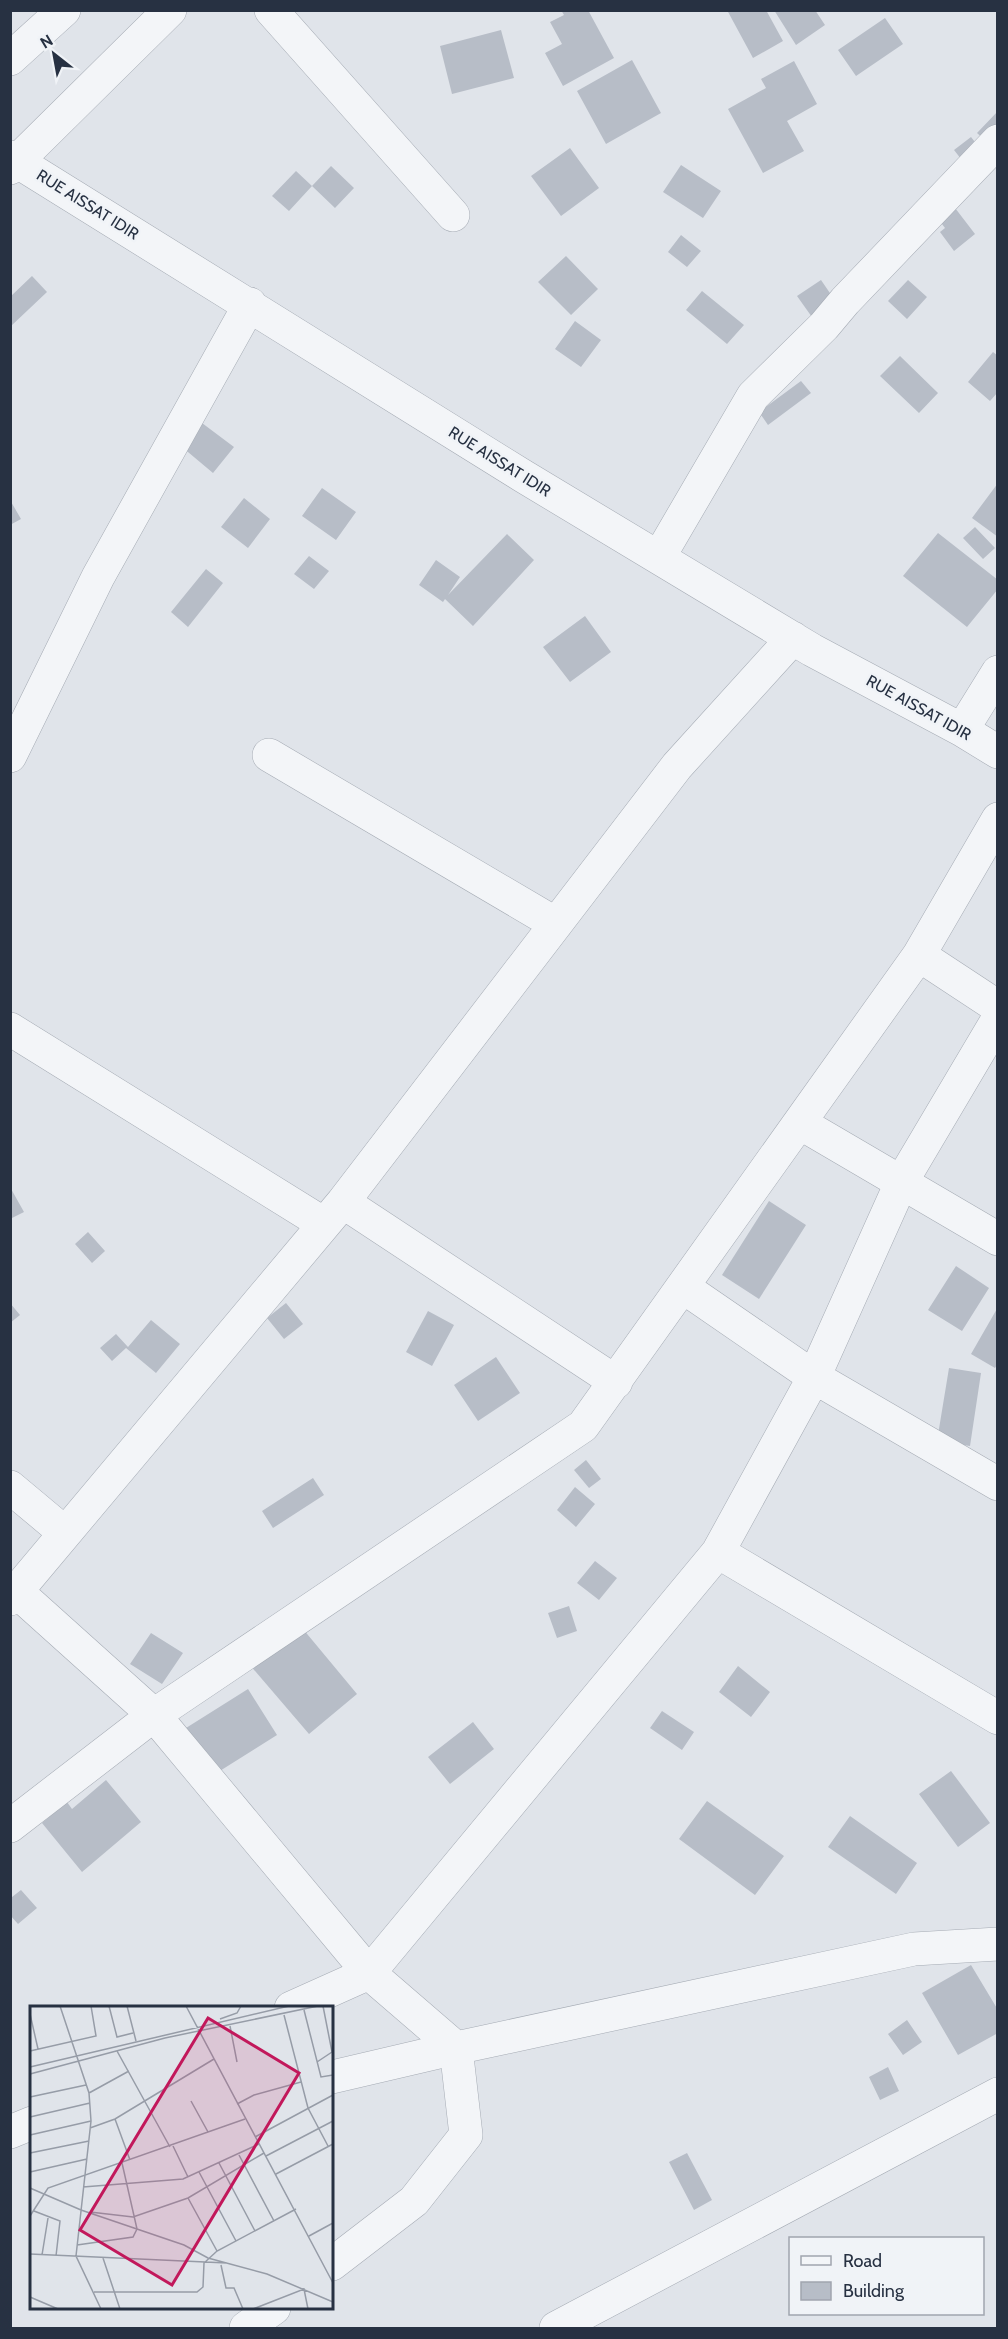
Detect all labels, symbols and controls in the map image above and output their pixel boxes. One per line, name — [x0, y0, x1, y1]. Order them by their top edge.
north arrow — [24, 24, 84, 84]
text: N — [37, 31, 56, 53]
street label: RUE AISSAT IDIR — [33, 165, 143, 244]
street label: RUE AISSAT IDIR — [445, 422, 555, 501]
street label: RUE AISSAT IDIR — [863, 671, 975, 744]
inset map — [30, 2006, 333, 2309]
legend — [789, 2237, 984, 2315]
text: Road — [843, 2250, 882, 2272]
text: Building — [843, 2280, 905, 2302]

